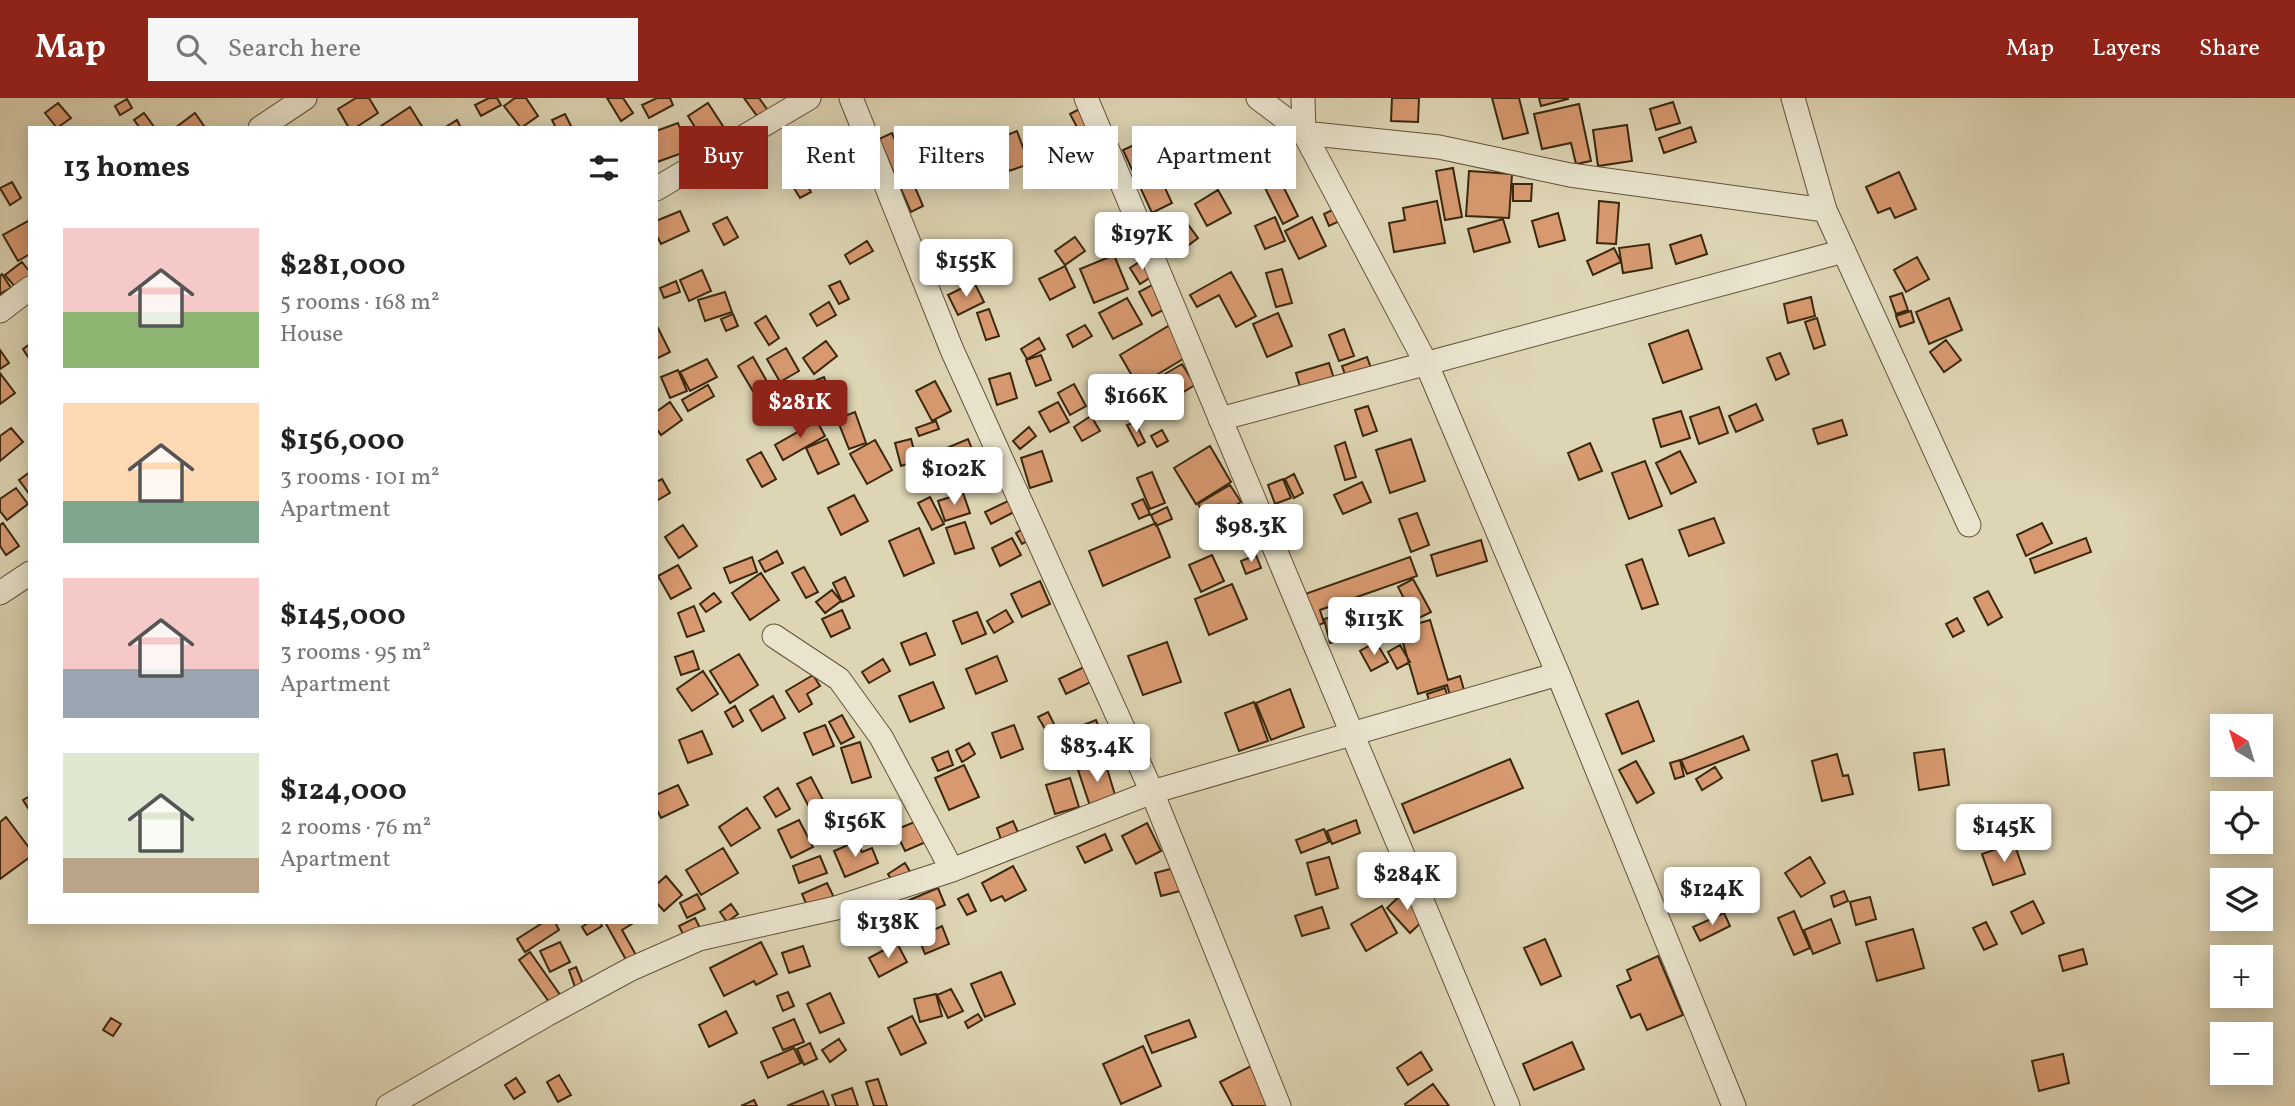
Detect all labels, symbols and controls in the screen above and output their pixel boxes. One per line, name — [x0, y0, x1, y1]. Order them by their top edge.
search box — [148, 18, 638, 81]
text: Map — [35, 26, 106, 72]
icon: search — [172, 30, 210, 68]
text: Search here — [228, 31, 361, 67]
text: Map — [2006, 32, 2054, 66]
text: Layers — [2092, 32, 2161, 66]
text: Share — [2199, 32, 2260, 66]
chip: Buy — [679, 126, 768, 189]
chip: Rent — [782, 126, 880, 189]
chip: Filters — [894, 126, 1009, 189]
chip: New — [1023, 126, 1118, 189]
chip: Apartment — [1132, 126, 1296, 189]
text: 13 homes — [63, 147, 190, 189]
icon: filters — [585, 149, 623, 187]
pin: $197K — [1093, 212, 1191, 272]
text: $197K — [1111, 219, 1173, 251]
pin: $155K — [917, 240, 1015, 299]
text: $281,000 — [280, 245, 405, 287]
text: $155K — [936, 246, 996, 278]
icon: home — [119, 256, 203, 340]
text: 5 rooms · 168 m² — [280, 287, 439, 319]
text: House — [280, 319, 343, 351]
pin: $166K — [1087, 374, 1185, 434]
pin: $281K — [751, 380, 849, 440]
text: $166K — [1104, 381, 1168, 413]
text: $281K — [768, 387, 832, 419]
text: $156,000 — [280, 420, 404, 462]
icon: home — [119, 431, 203, 515]
pin: $102K — [905, 448, 1003, 507]
text: $102K — [922, 454, 986, 486]
text: 3 rooms · 101 m² — [280, 462, 440, 494]
text: Apartment — [280, 494, 391, 526]
pin: $98.3K — [1194, 504, 1308, 564]
text: $98.3K — [1215, 511, 1287, 543]
text: $145,000 — [280, 595, 406, 637]
pin: $113K — [1325, 598, 1423, 657]
text: $113K — [1344, 604, 1404, 636]
icon: home — [119, 606, 203, 690]
text: 3 rooms · 95 m² — [280, 637, 431, 669]
text: Apartment — [280, 669, 391, 701]
north arrow — [2210, 714, 2273, 777]
map controls — [2210, 714, 2273, 1085]
pin: $83.4K — [1040, 724, 1154, 784]
text: $83.4K — [1060, 731, 1134, 763]
text: $124,000 — [280, 770, 407, 812]
icon: home — [119, 781, 203, 865]
button: locate — [2210, 791, 2273, 854]
pin: $156K — [806, 800, 904, 859]
pin: $145K — [1955, 804, 2053, 864]
text: $156K — [824, 806, 886, 838]
text: $145K — [1972, 811, 2036, 843]
text: 2 rooms · 76 m² — [280, 812, 431, 844]
text: Apartment — [280, 844, 391, 876]
pin: $284K — [1358, 852, 1456, 912]
text: $284K — [1373, 859, 1441, 891]
pin: $124K — [1663, 868, 1761, 927]
button: layers — [2210, 868, 2273, 931]
text: $124K — [1680, 874, 1744, 906]
pin: $138K — [839, 900, 937, 960]
text: $138K — [857, 907, 920, 939]
button: + — [2210, 945, 2273, 1008]
button: − — [2210, 1022, 2273, 1085]

